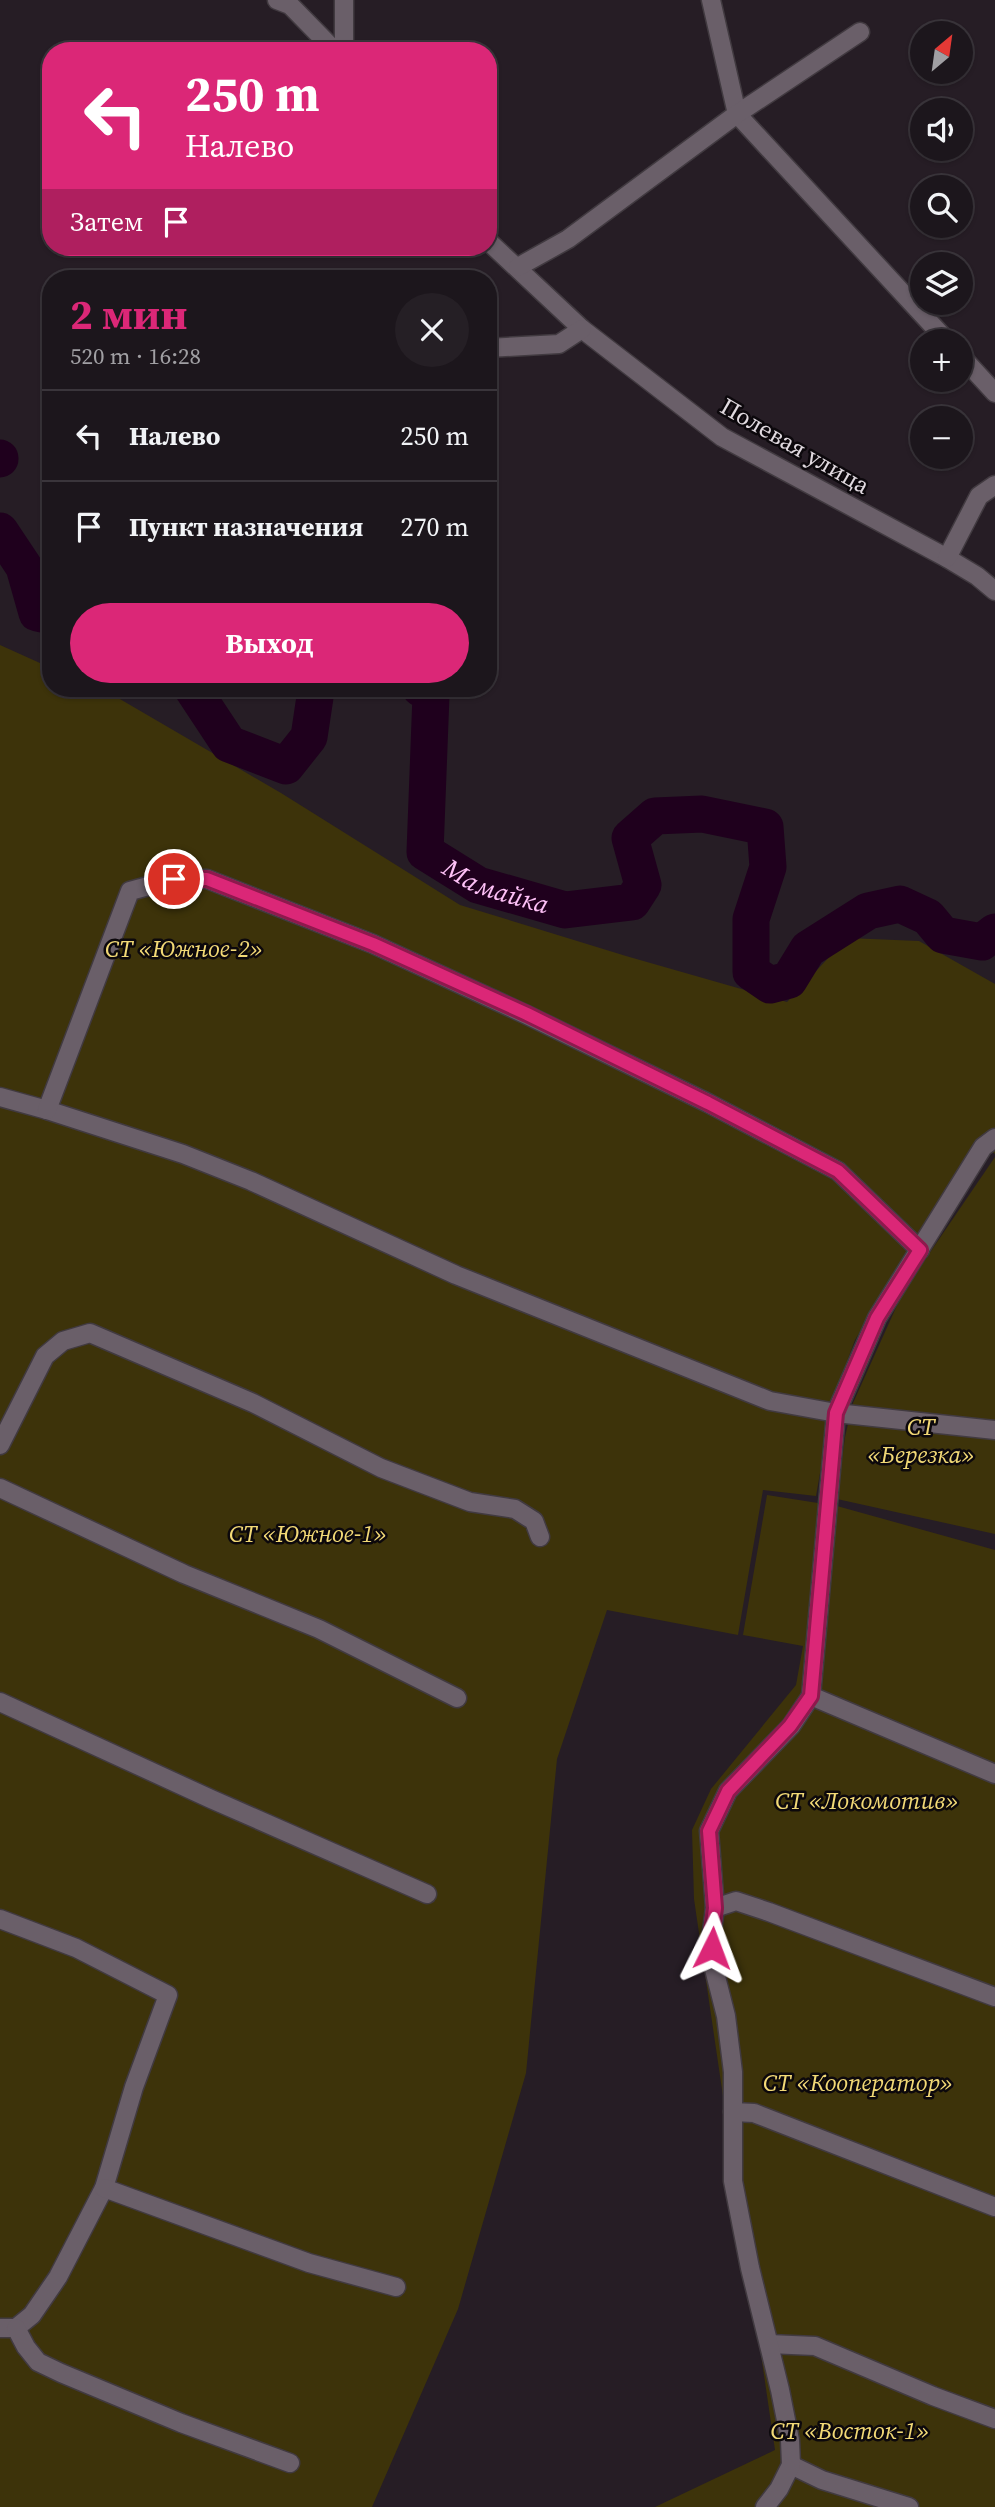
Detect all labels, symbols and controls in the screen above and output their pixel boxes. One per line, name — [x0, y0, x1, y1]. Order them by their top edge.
north arrow — [910, 21, 973, 84]
map controls — [910, 21, 973, 469]
text: 250 m — [185, 60, 320, 127]
icon: left — [70, 70, 161, 161]
button: sound — [910, 98, 973, 161]
text: Налево — [185, 124, 294, 168]
button: search — [910, 175, 973, 238]
icon: arrive — [157, 203, 195, 241]
text: Затем — [70, 204, 143, 240]
button: layers — [910, 252, 973, 315]
text: 2 мин — [70, 285, 187, 343]
button: close — [395, 293, 469, 367]
button: + — [910, 329, 973, 392]
text: 520 m · 16:28 — [70, 340, 201, 372]
street label: Полевая улица — [715, 389, 877, 502]
button: − — [910, 406, 973, 469]
icon: left — [70, 417, 108, 455]
text: Налево — [129, 418, 220, 454]
text: 250 m — [401, 418, 469, 454]
icon: arrive — [70, 508, 108, 546]
text: Пункт назначения — [129, 509, 363, 545]
text: 270 m — [401, 509, 469, 545]
button: Выход — [70, 603, 469, 683]
pin — [144, 849, 204, 909]
water label: Мамайка — [435, 849, 554, 923]
icon: arrive — [155, 860, 193, 898]
park label: СТ «Южное-2» — [105, 932, 263, 965]
park label: СТ «Березка» — [867, 1410, 975, 1471]
park label: СТ «Южное-1» — [229, 1517, 387, 1550]
park label: СТ «Локомотив» — [775, 1784, 959, 1817]
position arrow — [675, 1911, 749, 1985]
park label: СТ «Кооператор» — [763, 2066, 953, 2099]
park label: СТ «Восток-1» — [771, 2414, 929, 2447]

